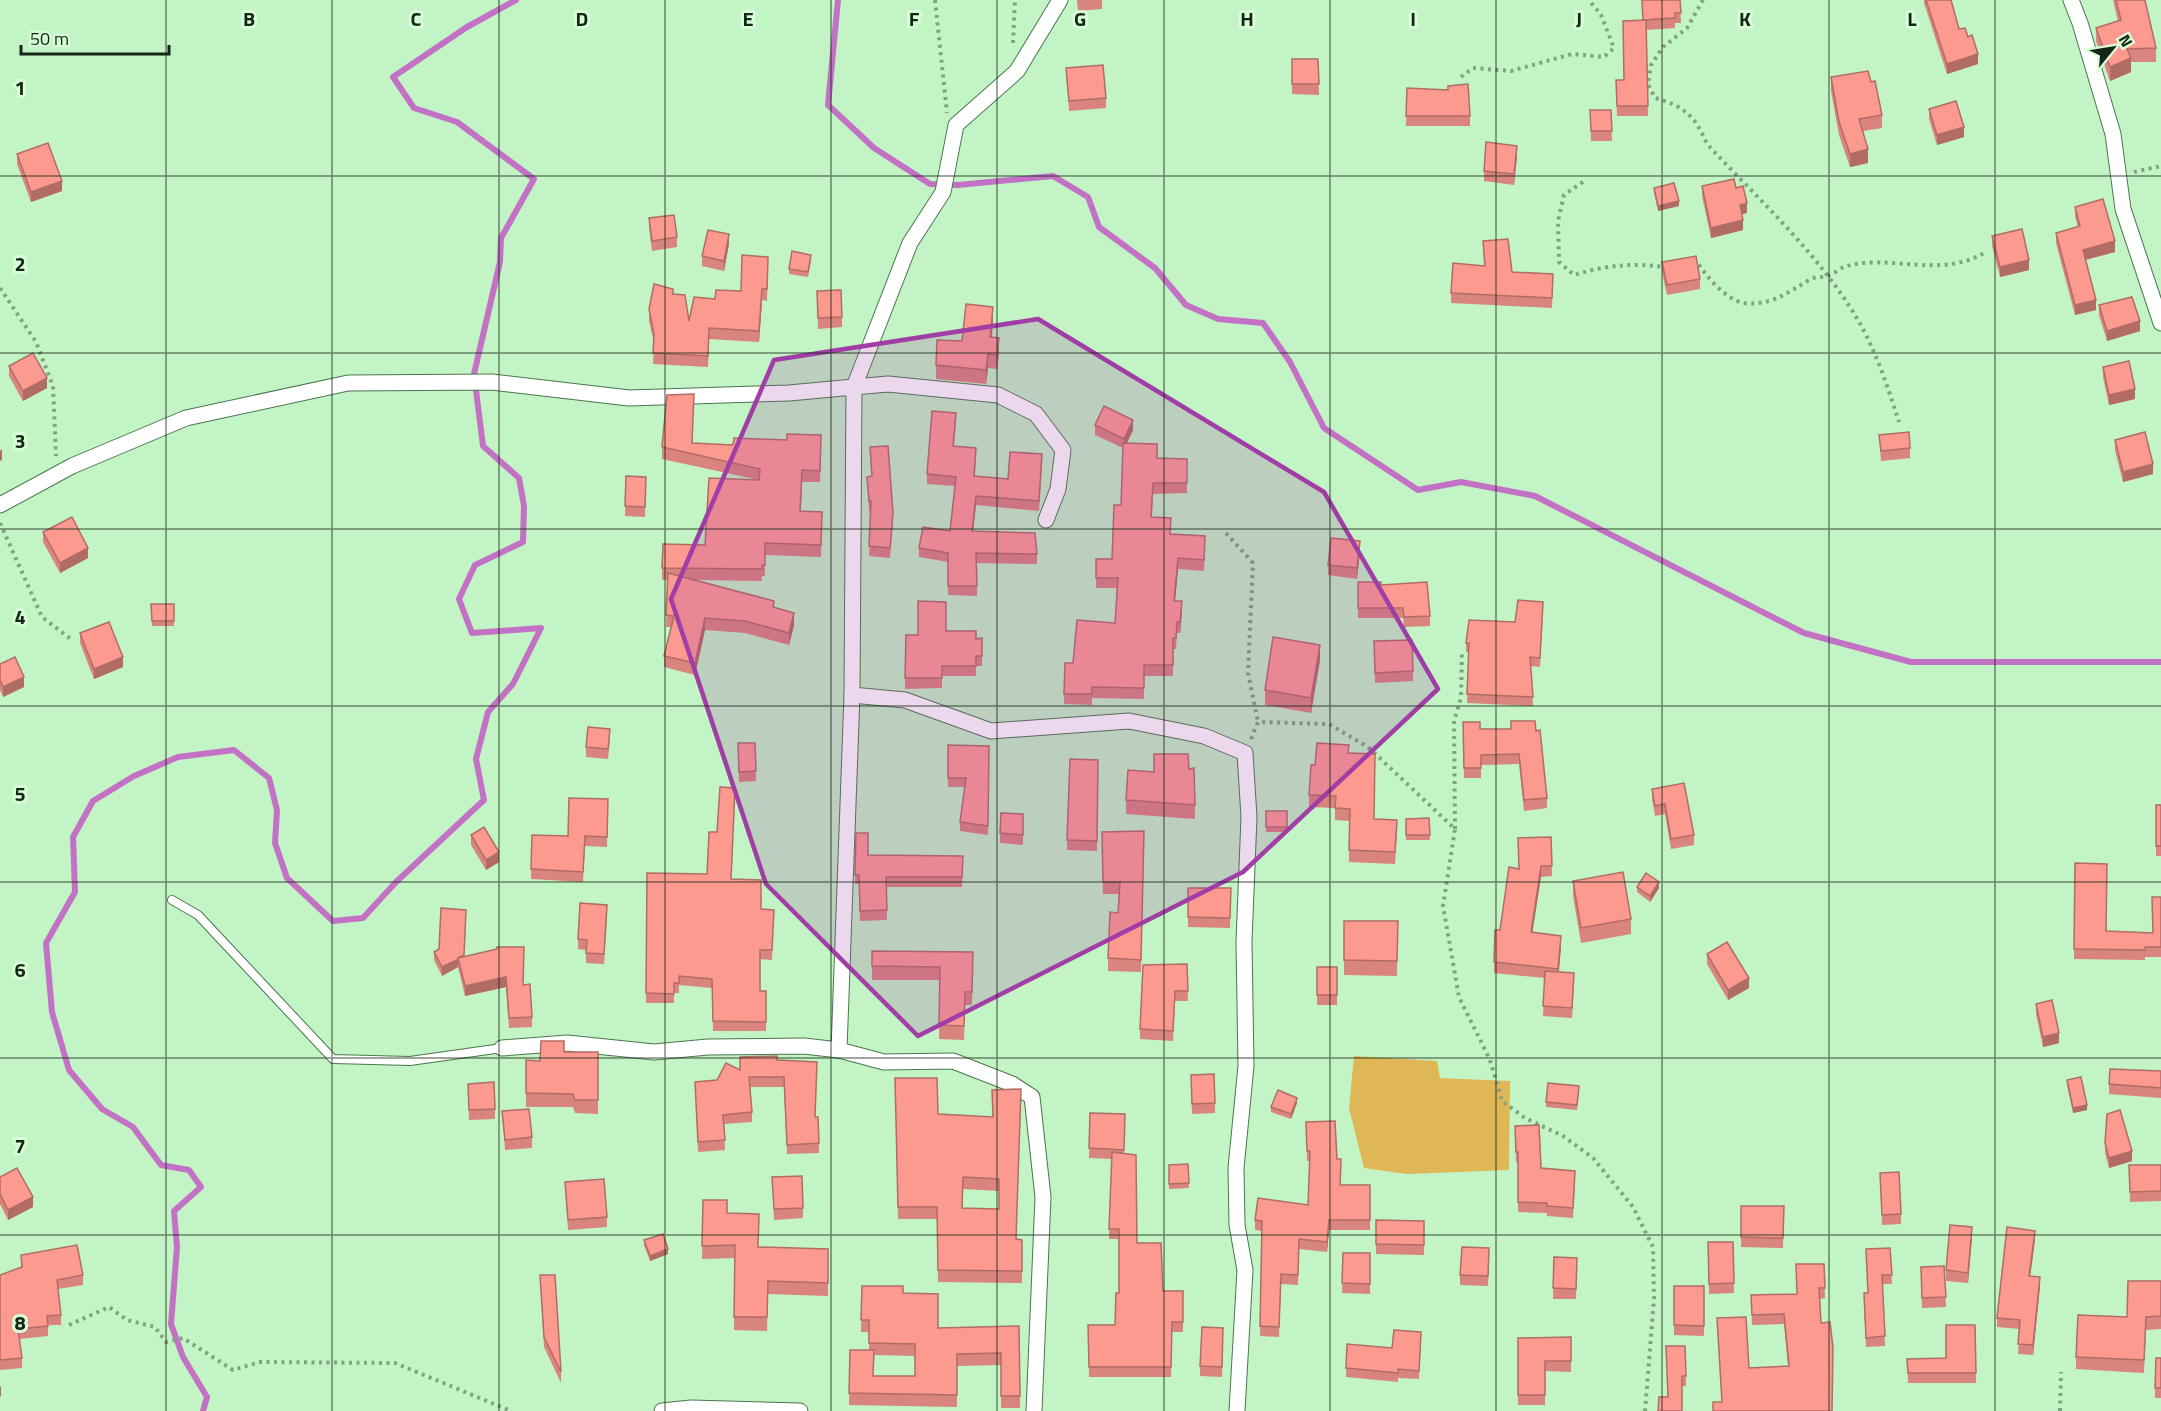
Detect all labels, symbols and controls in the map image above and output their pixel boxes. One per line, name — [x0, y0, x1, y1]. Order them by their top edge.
text: B — [243, 3, 255, 34]
text: C — [411, 3, 422, 34]
text: D — [576, 3, 588, 34]
text: E — [742, 3, 754, 34]
text: F — [909, 3, 920, 34]
text: G — [1074, 3, 1086, 34]
text: H — [1240, 3, 1254, 34]
text: I — [1410, 3, 1416, 34]
text: J — [1576, 3, 1582, 34]
text: K — [1739, 3, 1751, 34]
text: L — [1907, 3, 1917, 34]
scale bar — [21, 18, 170, 56]
north arrow — [2083, 18, 2143, 78]
text: 50 m — [30, 25, 69, 52]
text: N — [2113, 30, 2139, 51]
text: 1 — [14, 72, 26, 103]
text: 2 — [14, 248, 26, 279]
text: 3 — [14, 425, 26, 456]
text: 4 — [14, 601, 26, 632]
text: 5 — [14, 778, 26, 809]
text: 6 — [14, 954, 26, 985]
text: 7 — [14, 1130, 26, 1161]
text: 8 — [14, 1307, 26, 1338]

